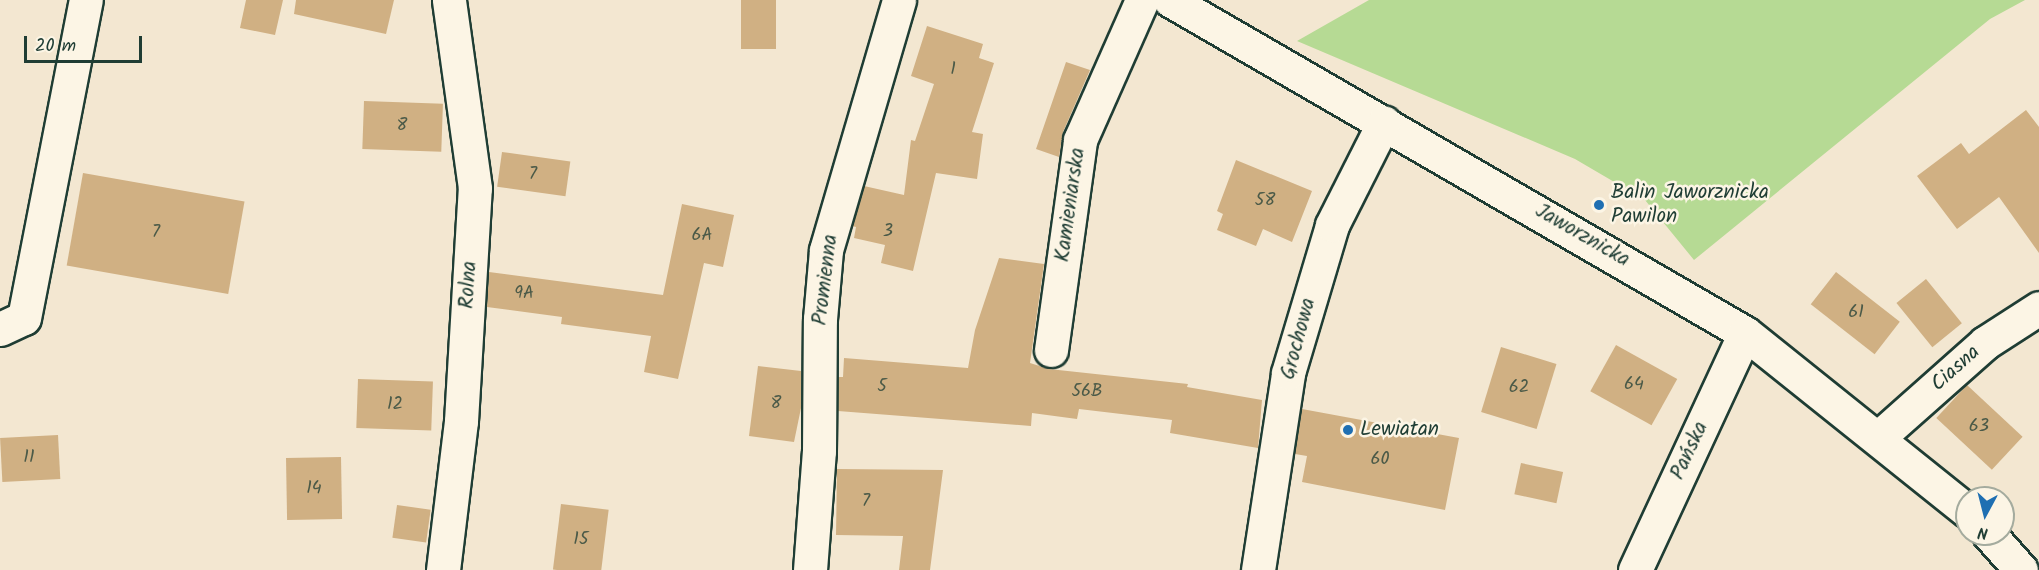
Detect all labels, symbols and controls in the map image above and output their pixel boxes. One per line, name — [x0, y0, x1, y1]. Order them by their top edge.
scale bar — [27, 24, 146, 62]
text: 20 m — [35, 32, 76, 61]
house number: 1 — [950, 59, 956, 81]
house number: 8 — [397, 115, 407, 137]
street label: Kamieniarska — [1051, 146, 1091, 264]
house number: 7 — [529, 164, 537, 186]
place label: Balin Jaworznicka Pawilon — [1611, 180, 1769, 230]
house number: 58 — [1255, 190, 1275, 212]
marker: Balin Jaworznicka Pawilon — [1592, 198, 1606, 212]
street label: Jaworznicka — [1530, 199, 1634, 273]
house number: 3 — [883, 221, 893, 243]
house number: 7 — [152, 222, 160, 244]
house number: 6A — [692, 225, 712, 247]
street label: Promienna — [808, 233, 844, 327]
street label: Rolna — [455, 260, 483, 310]
house number: 9A — [514, 283, 534, 305]
street label: Grochowa — [1276, 295, 1322, 383]
house number: 61 — [1848, 302, 1864, 324]
street label: Ciasna — [1926, 340, 1986, 398]
house number: 64 — [1624, 374, 1644, 396]
house number: 5 — [877, 376, 887, 398]
house number: 62 — [1509, 377, 1529, 399]
house number: 56B — [1071, 381, 1103, 403]
house number: 8 — [771, 393, 781, 415]
house number: 12 — [387, 394, 403, 416]
house number: 63 — [1969, 416, 1989, 438]
place label: Lewiatan — [1360, 417, 1439, 443]
street label: Pańska — [1666, 418, 1714, 484]
marker: Lewiatan — [1341, 423, 1355, 437]
house number: 11 — [23, 447, 35, 469]
house number: 60 — [1370, 449, 1390, 471]
house number: 14 — [306, 478, 322, 500]
north arrow — [1955, 486, 2015, 546]
house number: 7 — [862, 491, 870, 513]
text: N — [1976, 519, 1990, 545]
house number: 15 — [573, 529, 589, 551]

